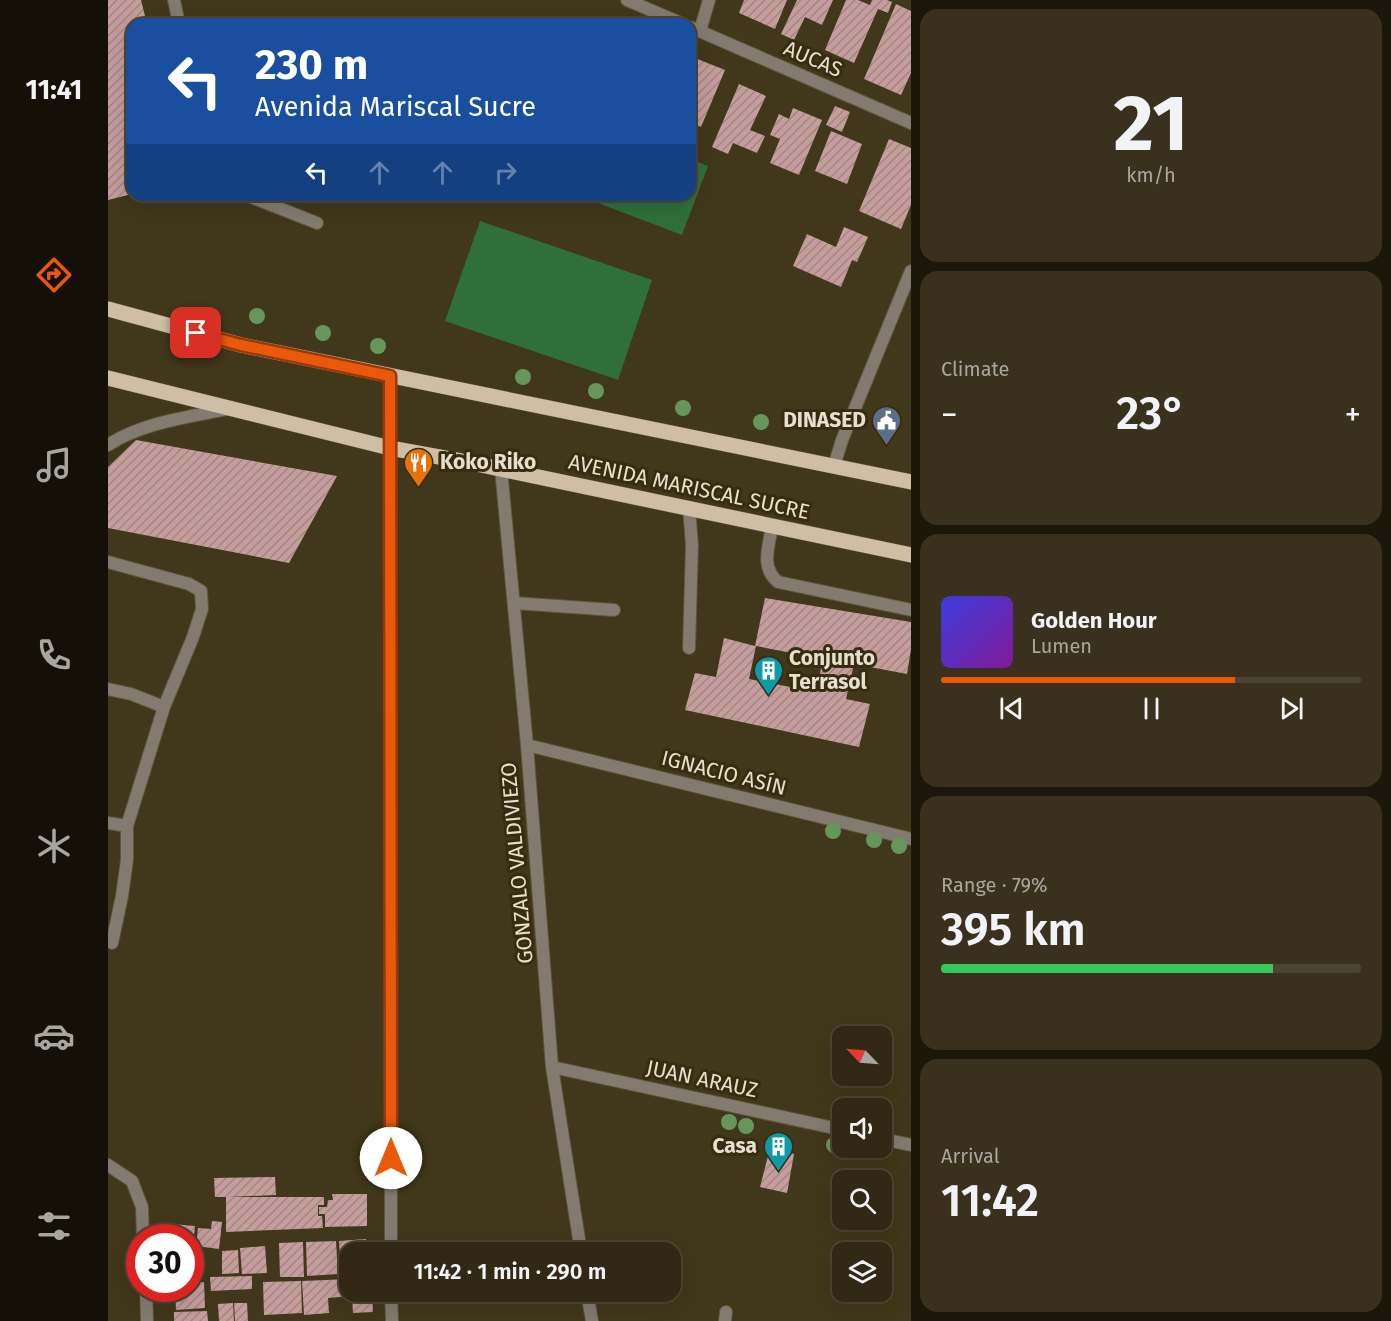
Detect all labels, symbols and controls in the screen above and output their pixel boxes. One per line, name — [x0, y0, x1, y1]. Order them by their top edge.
street label: AUCAS — [780, 35, 846, 83]
text: 230 m — [255, 40, 368, 90]
icon: left — [156, 42, 234, 120]
text: 11:41 — [26, 74, 82, 106]
text: 21 — [1114, 77, 1188, 171]
text: Avenida Mariscal Sucre — [255, 91, 536, 123]
icon: left — [300, 156, 333, 189]
icon: ahead — [363, 156, 396, 189]
icon: ahead — [426, 156, 459, 189]
icon: right — [489, 156, 522, 189]
text: km/h — [1126, 163, 1176, 187]
icon: directions — [33, 254, 75, 296]
pin — [170, 307, 221, 358]
icon: arrive — [179, 316, 212, 349]
text: Climate — [941, 357, 1009, 381]
text: 23° — [1116, 387, 1186, 441]
text: − — [941, 395, 958, 435]
text: + — [1345, 395, 1361, 435]
public building icon: DINASED — [871, 404, 903, 446]
place label: DINASED — [783, 407, 866, 433]
icon: music — [33, 444, 75, 486]
restaurant icon: Koko Riko — [403, 446, 435, 488]
place label: Koko Riko — [440, 449, 536, 475]
street label: AVENIDA MARISCAL SUCRE — [566, 449, 812, 525]
text: Golden Hour — [1031, 607, 1157, 634]
icon: phone — [33, 634, 75, 676]
text: Lumen — [1031, 634, 1092, 658]
place label: Conjunto Terrasol — [789, 645, 875, 695]
building icon: Conjunto Terrasol — [752, 654, 784, 696]
icon: previous — [995, 692, 1028, 725]
icon: pause — [1135, 692, 1168, 725]
icon: next — [1275, 692, 1308, 725]
street label: IGNACIO ASÍN — [659, 745, 789, 801]
street label: GONZALO VALDIVIEZO — [495, 761, 539, 965]
icon: climate — [33, 825, 75, 867]
text: Range · 79% — [941, 873, 1047, 897]
text: 395 km — [941, 903, 1086, 957]
icon: car — [33, 1015, 75, 1057]
north arrow — [832, 1026, 892, 1086]
map controls — [832, 1026, 892, 1302]
street label: JUAN ARAUZ — [644, 1055, 760, 1103]
button: sound — [832, 1098, 892, 1158]
position arrow — [359, 1126, 423, 1190]
building icon: Casa — [762, 1130, 794, 1172]
place label: Casa — [712, 1133, 757, 1159]
text: Arrival — [941, 1144, 1000, 1168]
button: search — [832, 1170, 892, 1230]
text: 11:42 — [941, 1174, 1039, 1228]
icon: filters — [33, 1205, 75, 1247]
speed limit sign: 30 — [126, 1224, 204, 1302]
button: layers — [832, 1242, 892, 1302]
text: 11:42 · 1 min · 290 m — [414, 1258, 606, 1285]

